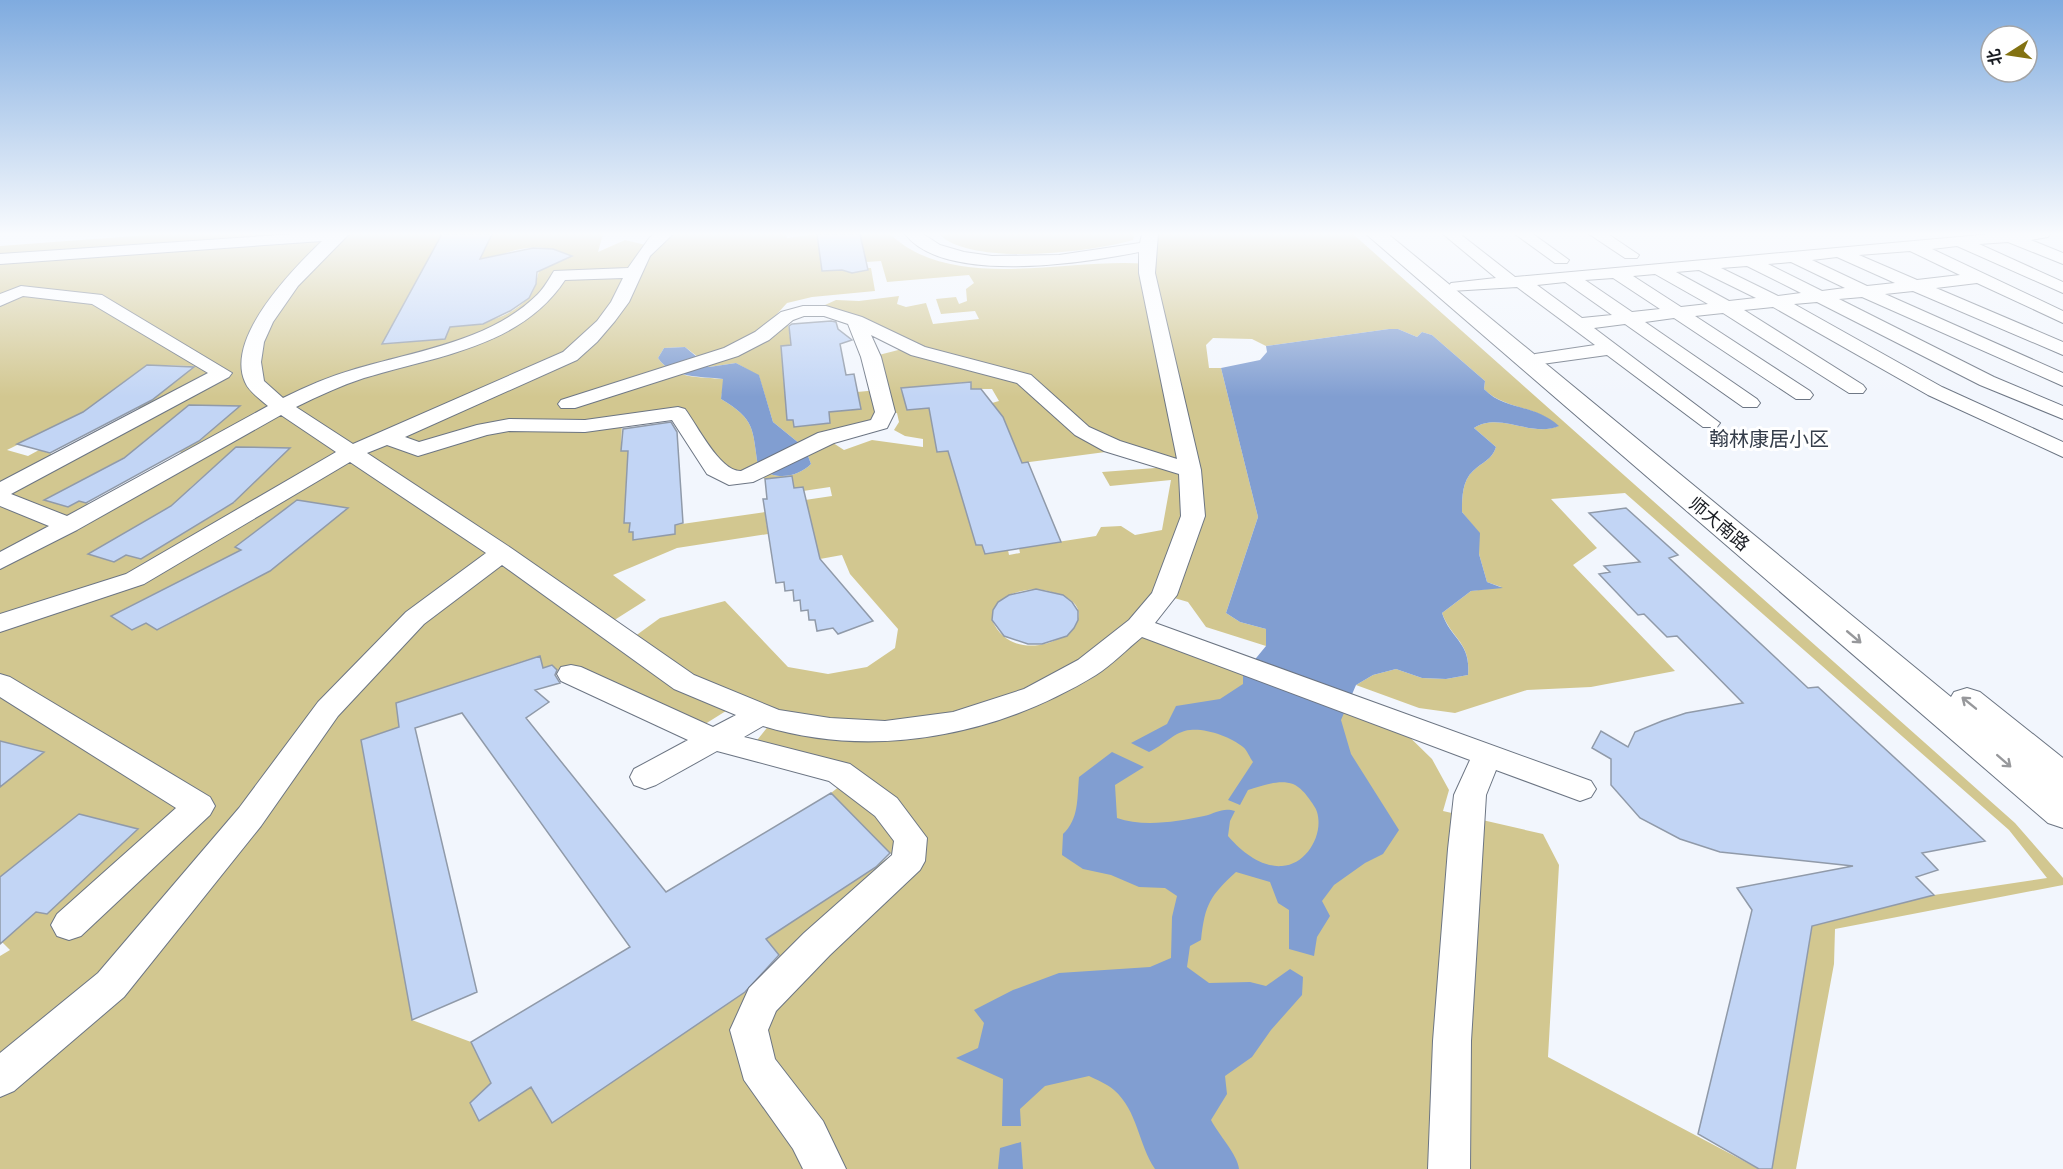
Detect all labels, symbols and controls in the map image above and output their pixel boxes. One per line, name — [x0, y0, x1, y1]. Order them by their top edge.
north arrow — [1979, 24, 2039, 84]
text: 北 — [1984, 47, 2005, 67]
district label: 翰林康居小区 — [1709, 427, 1829, 450]
street label: 师大南路 — [1686, 492, 1754, 554]
one-way arrow — [1846, 630, 1861, 644]
one-way arrow — [1961, 696, 1977, 709]
one-way arrow — [1996, 755, 2012, 768]

